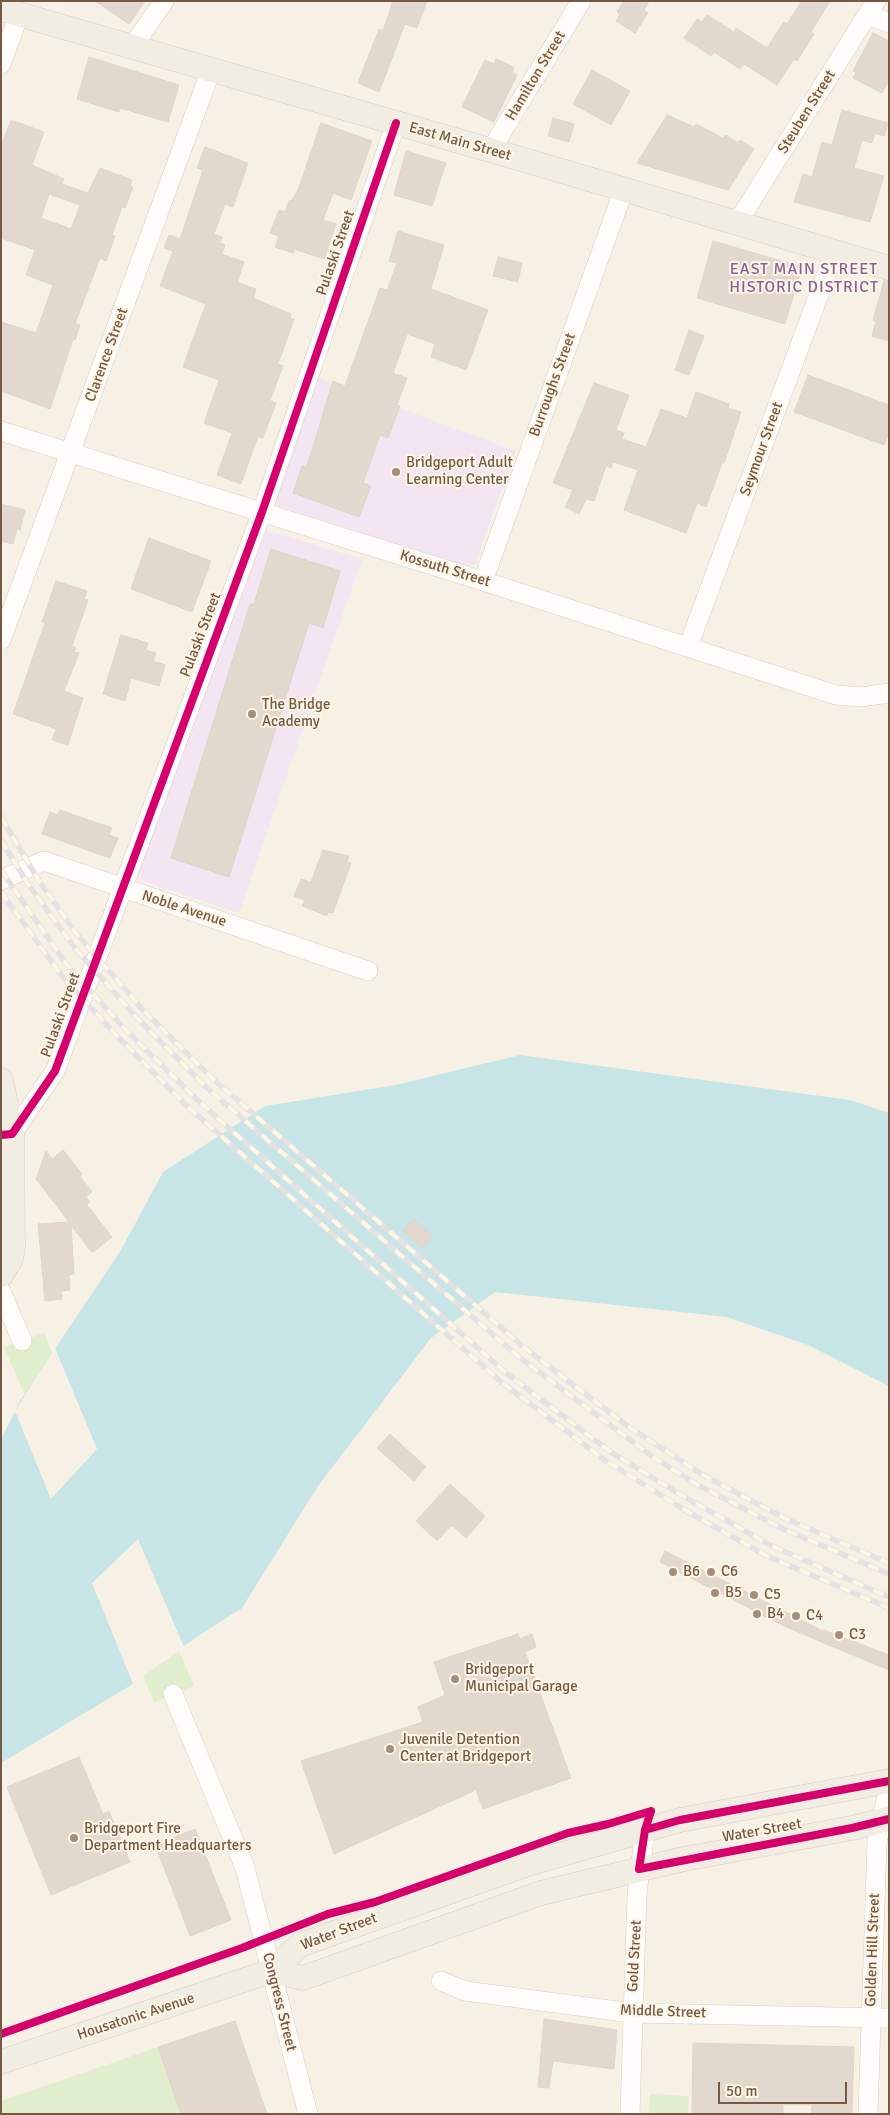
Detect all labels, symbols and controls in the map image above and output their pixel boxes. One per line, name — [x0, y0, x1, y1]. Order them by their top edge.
street label: Hamilton Street — [502, 28, 570, 124]
street label: Steuben Street — [774, 67, 840, 157]
street label: East Main Street — [407, 119, 513, 165]
street label: Pulaski Street — [313, 208, 359, 298]
district label: EAST MAIN STREET HISTORIC DISTRICT — [727, 260, 881, 298]
street label: Clarence Street — [82, 305, 132, 405]
street label: Burroughs Street — [526, 331, 580, 439]
street label: Seymour Street — [737, 400, 787, 498]
place label: Bridgeport Adult Learning Center — [406, 454, 513, 489]
marker: Bridgeport Adult Learning Center — [390, 466, 402, 478]
street label: Kossuth Street — [398, 547, 492, 591]
street label: Pulaski Street — [177, 590, 225, 680]
place label: The Bridge Academy — [262, 696, 330, 731]
marker: The Bridge Academy — [246, 708, 258, 720]
street label: Noble Avenue — [139, 887, 229, 931]
street label: Pulaski Street — [37, 970, 85, 1060]
place label: B6 — [683, 1563, 700, 1581]
place label: C6 — [721, 1563, 738, 1581]
marker: B6 — [667, 1566, 679, 1578]
marker: C6 — [705, 1566, 717, 1578]
place label: B5 — [725, 1584, 742, 1602]
place label: C5 — [764, 1586, 781, 1604]
marker: B5 — [709, 1587, 721, 1599]
marker: C5 — [748, 1589, 760, 1601]
place label: B4 — [767, 1605, 784, 1623]
place label: C4 — [806, 1607, 823, 1625]
marker: B4 — [751, 1608, 763, 1620]
marker: C4 — [790, 1610, 802, 1622]
place label: C3 — [849, 1626, 866, 1644]
marker: C3 — [833, 1629, 845, 1641]
place label: Bridgeport Municipal Garage — [465, 1661, 578, 1696]
marker: Bridgeport Municipal Garage — [449, 1673, 461, 1685]
place label: Juvenile Detention Center at Bridgeport — [400, 1731, 531, 1766]
marker: Juvenile Detention Center at Bridgeport — [384, 1743, 396, 1755]
street label: Water Street — [721, 1815, 803, 1847]
place label: Bridgeport Fire Department Headquarters — [84, 1820, 251, 1855]
marker: Bridgeport Fire Department Headquarters — [68, 1832, 80, 1844]
street label: Golden Hill Street — [862, 1893, 884, 2007]
street label: Water Street — [298, 1909, 380, 1955]
street label: Gold Street — [624, 1920, 646, 1992]
street label: Congress Street — [258, 1951, 300, 2053]
street label: Housatonic Avenue — [75, 1990, 197, 2044]
street label: Middle Street — [620, 2002, 706, 2022]
scale bar — [720, 2072, 849, 2104]
text: 50 m — [726, 2082, 757, 2100]

